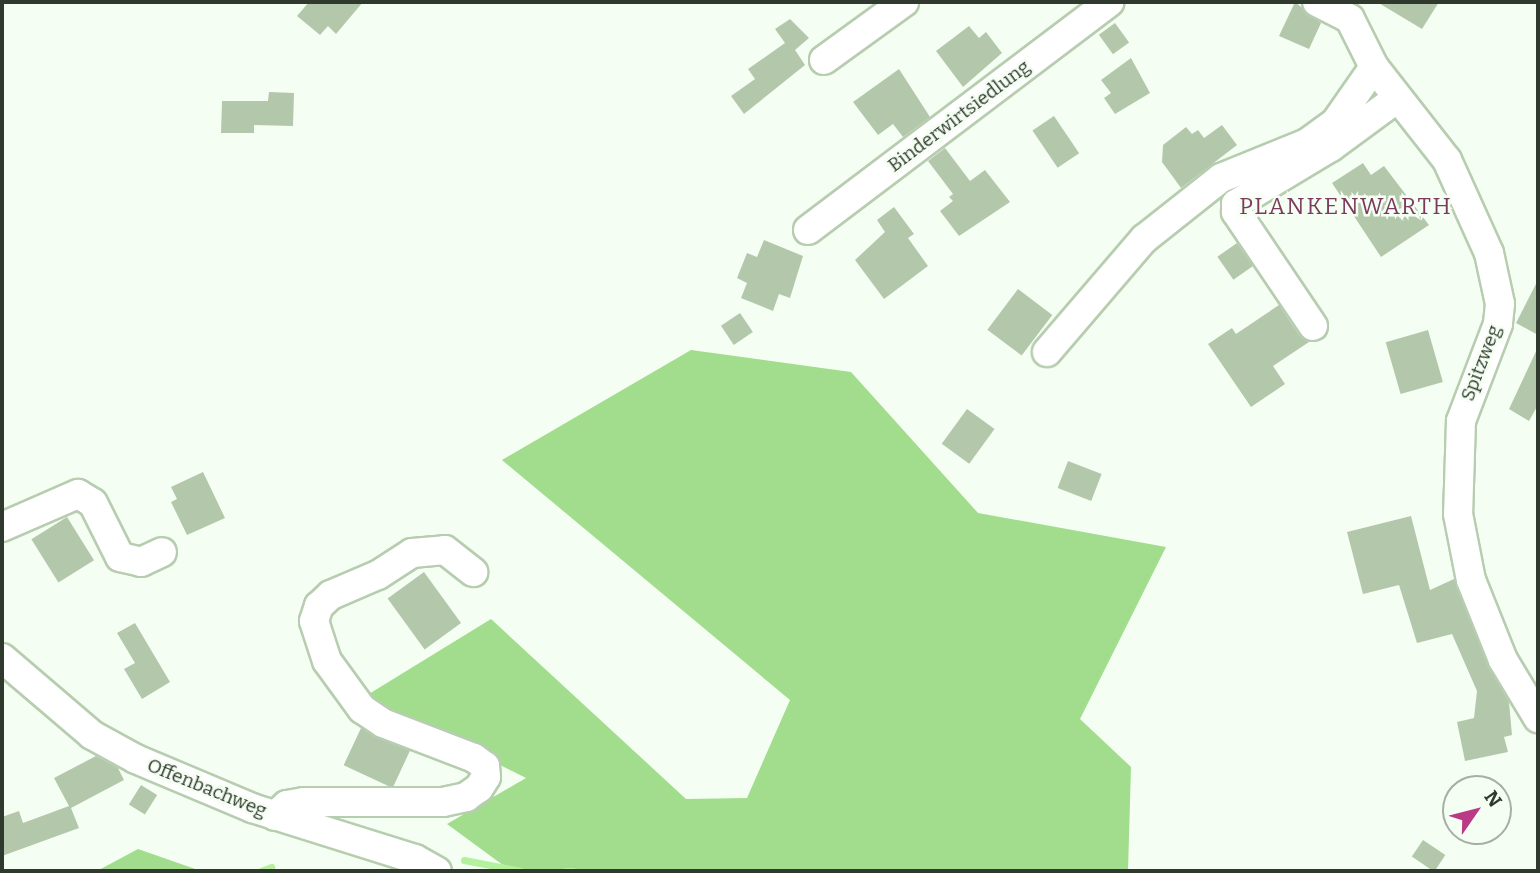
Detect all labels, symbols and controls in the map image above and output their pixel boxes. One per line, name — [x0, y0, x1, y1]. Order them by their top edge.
street label: Binderwirtsiedlung — [884, 55, 1034, 177]
district label: PLANKENWARTH — [1241, 192, 1451, 220]
street label: Spitzweg — [1456, 322, 1506, 404]
street label: Offenbachweg — [144, 754, 270, 822]
north arrow — [1442, 775, 1512, 845]
text: N — [1479, 786, 1507, 811]

